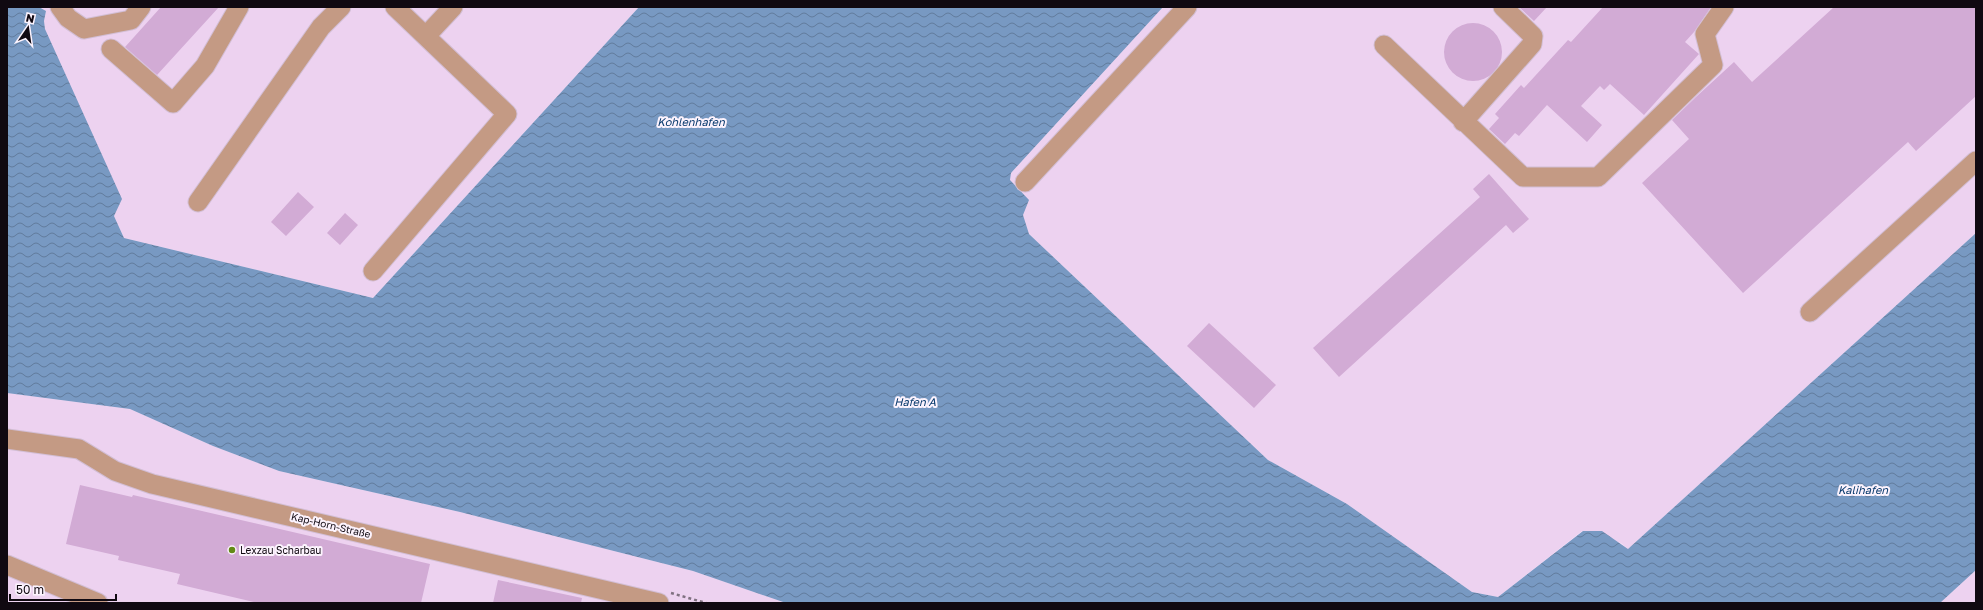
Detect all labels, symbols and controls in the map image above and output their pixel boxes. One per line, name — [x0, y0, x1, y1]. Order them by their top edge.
north arrow — [8, 8, 48, 48]
text: N — [25, 10, 36, 25]
water label: Kohlenhafen — [657, 115, 726, 128]
water label: Hafen A — [894, 395, 936, 408]
water label: Kalihafen — [1838, 483, 1889, 496]
street label: Kap-Horn-Straße — [290, 510, 372, 540]
place label: Lexzau Scharbau — [240, 544, 321, 556]
marker: Lexzau Scharbau — [227, 545, 237, 555]
scale bar — [10, 576, 116, 602]
text: 50 m — [16, 582, 44, 597]

